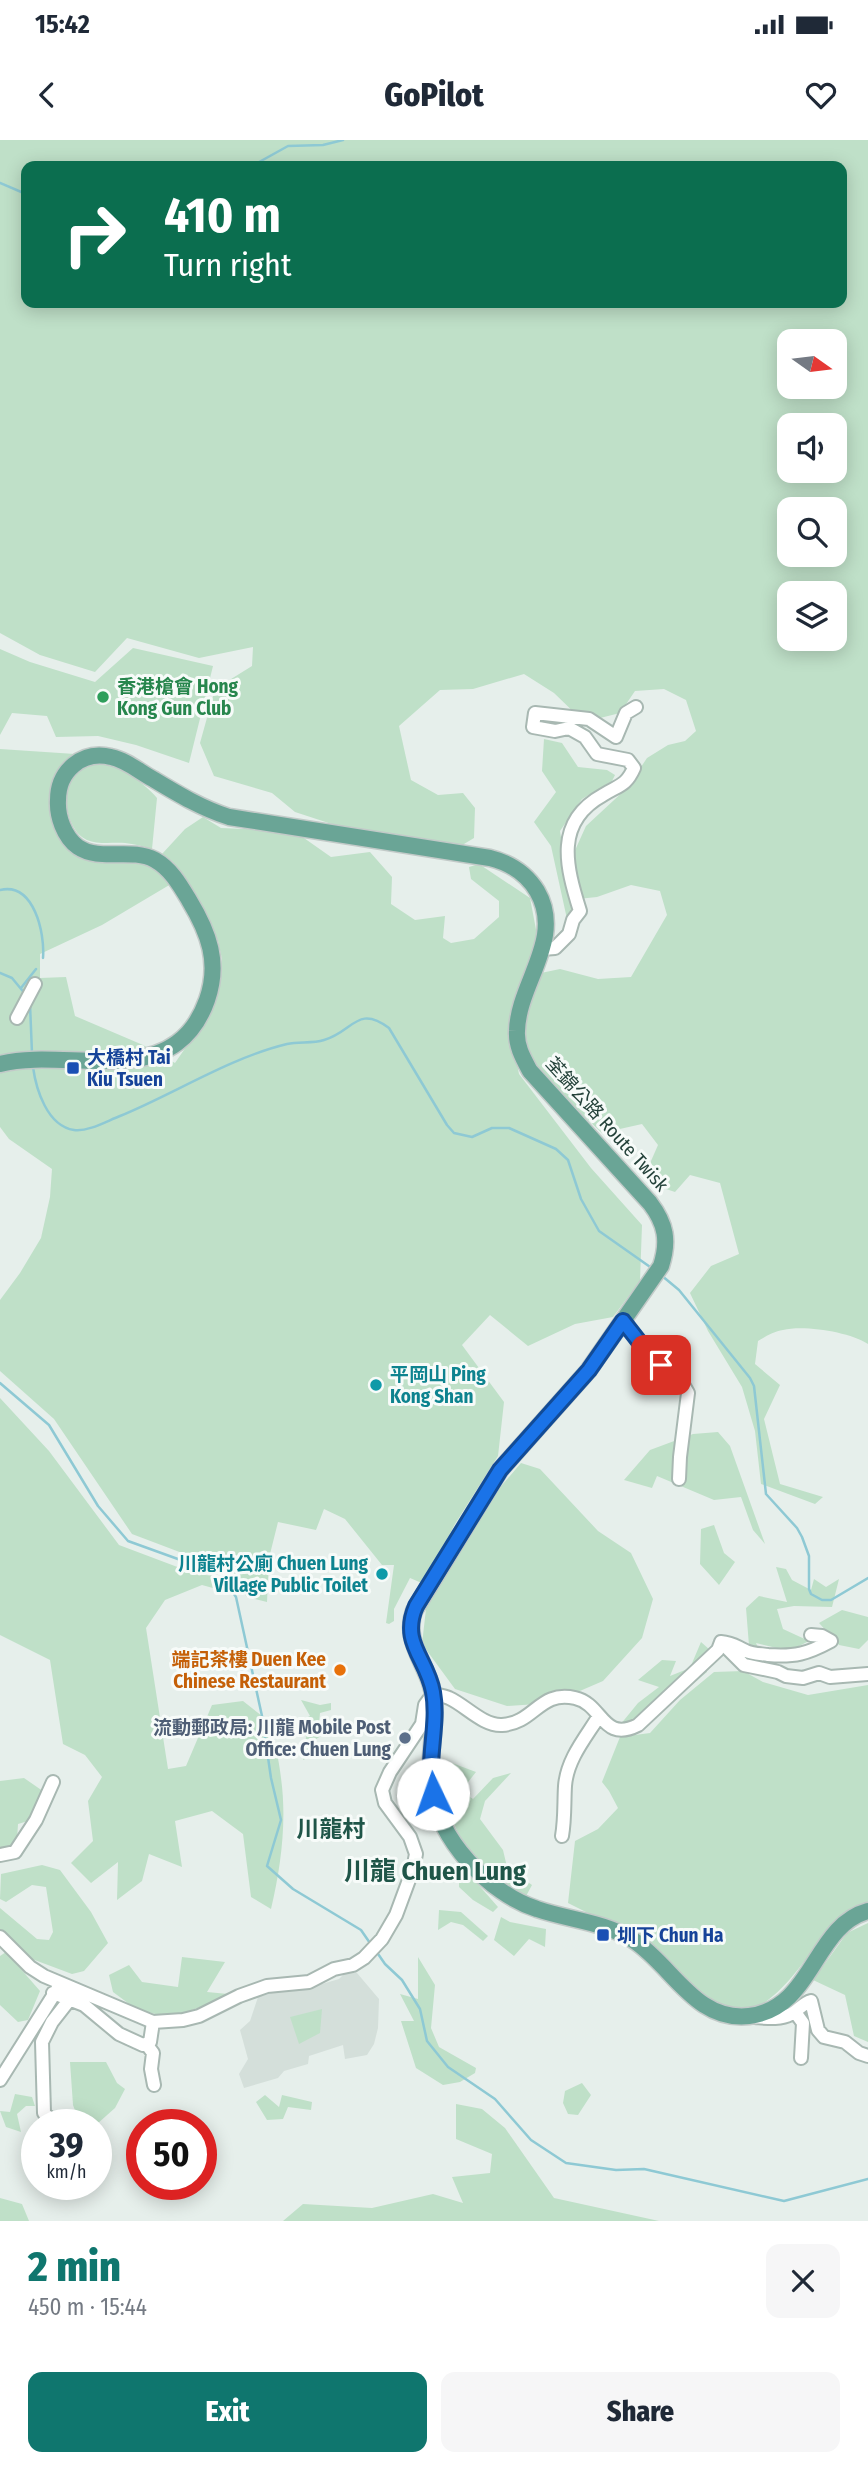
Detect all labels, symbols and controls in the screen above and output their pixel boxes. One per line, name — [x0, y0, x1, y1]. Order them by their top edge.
text: 15:42 — [35, 9, 90, 40]
icon: back — [28, 76, 66, 114]
text: GoPilot — [384, 76, 484, 114]
icon: heart — [802, 76, 840, 114]
text: 410 m — [164, 186, 281, 245]
icon: right — [49, 189, 140, 280]
text: Turn right — [164, 246, 291, 284]
north arrow — [777, 329, 847, 399]
map controls — [777, 329, 847, 651]
button: sound — [777, 413, 847, 483]
button: search — [777, 497, 847, 567]
button: layers — [777, 581, 847, 651]
place label: 香港槍會 Hong Kong Gun Club — [117, 675, 238, 720]
marker: 香港槍會 Hong Kong Gun Club — [95, 689, 111, 705]
place label: 大橋村 Tai Kiu Tsuen — [87, 1046, 171, 1091]
street label: 荃錦公路 Route Twisk — [541, 1052, 673, 1196]
marker: 大橋村 Tai Kiu Tsuen — [65, 1060, 81, 1076]
pin — [631, 1335, 691, 1395]
icon: arrive — [642, 1346, 680, 1384]
place label: 平岡山 Ping Kong Shan — [390, 1363, 486, 1408]
marker: 平岡山 Ping Kong Shan — [368, 1377, 384, 1393]
place label: 川龍村公廁 Chuen Lung Village Public Toilet — [178, 1552, 369, 1597]
marker: 川龍村公廁 Chuen Lung Village Public Toilet — [374, 1566, 390, 1582]
place label: 端記茶樓 Duen Kee Chinese Restaurant — [171, 1648, 326, 1693]
marker: 端記茶樓 Duen Kee Chinese Restaurant — [332, 1662, 348, 1678]
place label: 流動郵政局: 川龍 Mobile Post Office: Chuen Lung — [153, 1716, 392, 1761]
marker: 流動郵政局: 川龍 Mobile Post Office: Chuen Lung — [397, 1730, 413, 1746]
position arrow — [396, 1757, 470, 1831]
district label: 川龍村 — [297, 1815, 366, 1843]
district label: 川龍 Chuen Lung — [344, 1856, 526, 1887]
place label: 圳下 Chun Ha — [617, 1924, 723, 1947]
marker: 圳下 Chun Ha — [595, 1927, 611, 1943]
speed limit sign: 50 — [126, 2109, 217, 2200]
text: 39 — [49, 2124, 84, 2166]
text: km/h — [46, 2161, 87, 2183]
text: 2 min — [28, 2242, 121, 2292]
button: close — [766, 2244, 840, 2318]
text: 450 m · 15:44 — [28, 2293, 147, 2321]
button: Exit — [28, 2372, 427, 2452]
button: Share — [441, 2372, 840, 2452]

